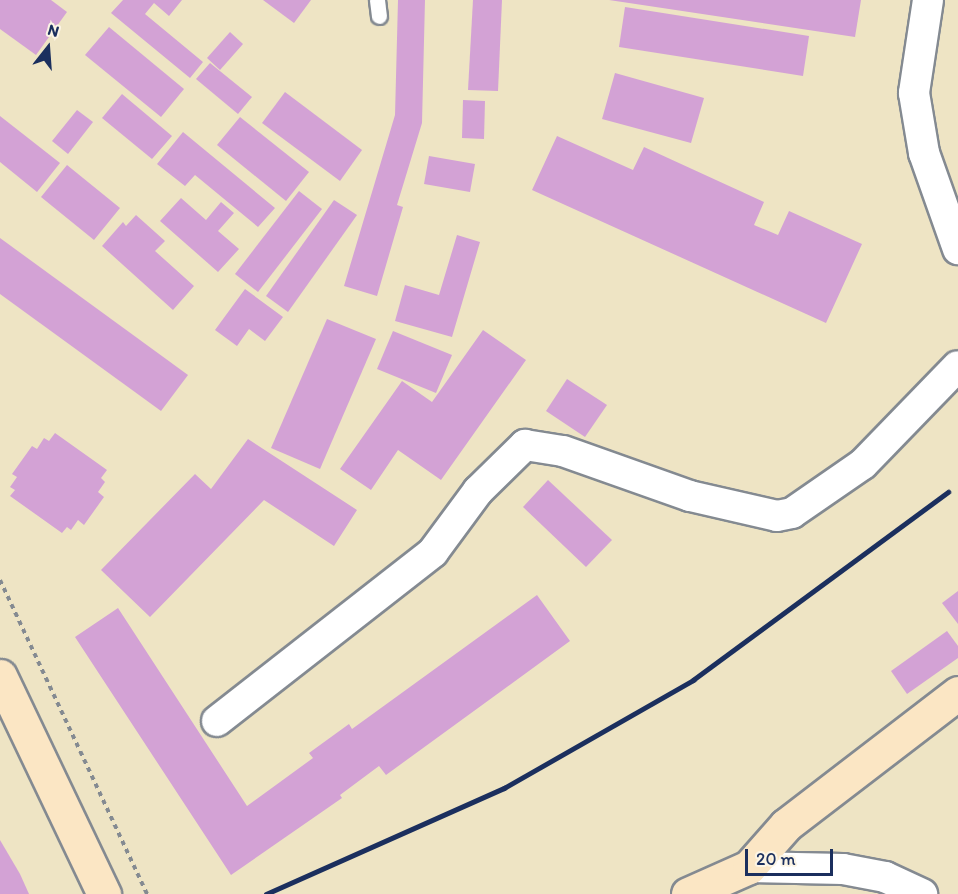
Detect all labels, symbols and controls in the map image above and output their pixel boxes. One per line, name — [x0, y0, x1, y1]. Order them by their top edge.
north arrow — [18, 18, 78, 78]
text: N — [45, 20, 61, 41]
scale bar — [748, 837, 836, 875]
text: 20 m — [756, 848, 796, 870]

